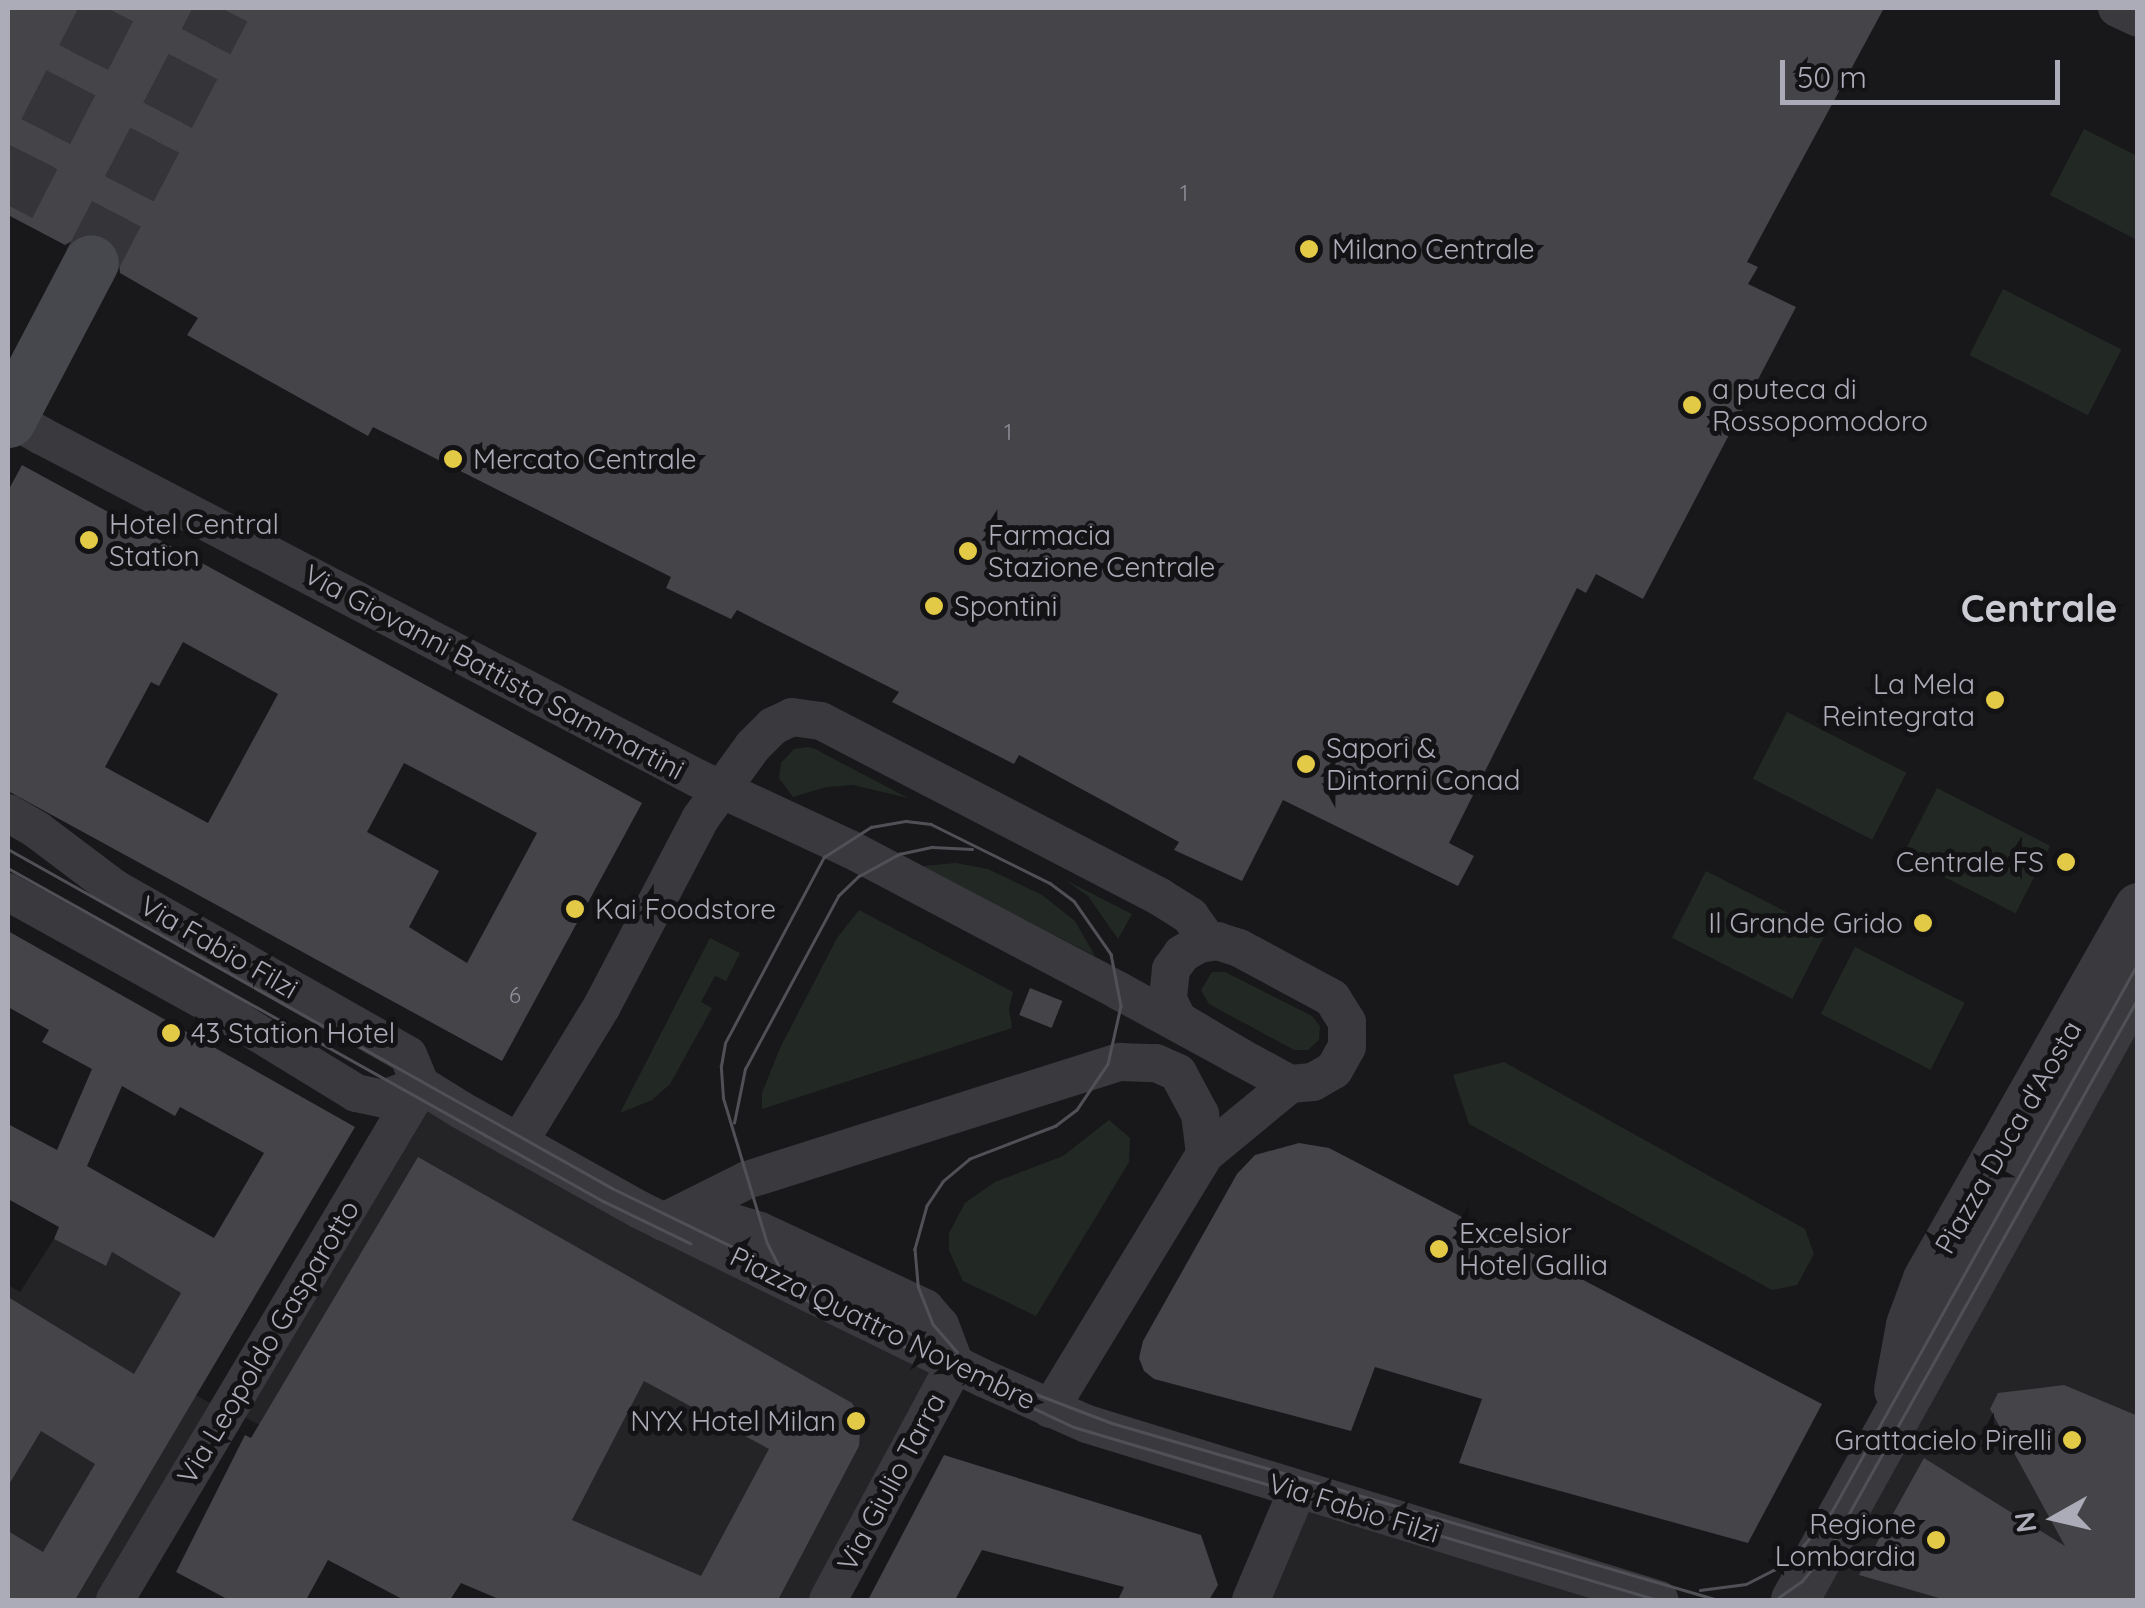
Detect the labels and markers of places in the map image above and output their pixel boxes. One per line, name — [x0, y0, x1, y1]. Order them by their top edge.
place label: Milano Centrale — [1332, 232, 1534, 266]
marker: Milano Centrale — [1296, 236, 1322, 262]
place label: a puteca di Rossopomodoro — [1712, 372, 1928, 438]
marker: a puteca di Rossopomodoro — [1681, 394, 1703, 416]
place label: Mercato Centrale — [473, 442, 697, 476]
marker: Mercato Centrale — [442, 448, 464, 470]
place label: Hotel Central Station — [109, 507, 279, 573]
place label: Farmacia Stazione Centrale — [988, 518, 1215, 584]
marker: Hotel Central Station — [78, 529, 100, 551]
marker: Farmacia Stazione Centrale — [957, 540, 979, 562]
place label: Spontini — [954, 589, 1057, 623]
marker: Spontini — [923, 595, 945, 617]
place label: La Mela Reintegrata — [1822, 667, 1975, 733]
marker: La Mela Reintegrata — [1984, 689, 2006, 711]
place label: Sapori & Dintorni Conad — [1326, 731, 1520, 797]
marker: Sapori & Dintorni Conad — [1295, 753, 1317, 775]
place label: Centrale FS — [1896, 845, 2044, 879]
marker: Centrale FS — [2053, 849, 2079, 875]
place label: Kai Foodstore — [595, 892, 776, 926]
marker: Kai Foodstore — [564, 898, 586, 920]
place label: Il Grande Grido — [1708, 906, 1903, 940]
marker: Il Grande Grido — [1912, 912, 1934, 934]
place label: 43 Station Hotel — [191, 1016, 395, 1050]
marker: 43 Station Hotel — [160, 1022, 182, 1044]
place label: Excelsior Hotel Gallia — [1459, 1216, 1608, 1282]
marker: Excelsior Hotel Gallia — [1428, 1238, 1450, 1260]
place label: NYX Hotel Milan — [630, 1404, 836, 1438]
marker: NYX Hotel Milan — [845, 1410, 867, 1432]
place label: Grattacielo Pirelli — [1835, 1423, 2052, 1457]
marker: Grattacielo Pirelli — [2061, 1429, 2083, 1451]
place label: Regione Lombardia — [1775, 1507, 1916, 1573]
marker: Regione Lombardia — [1925, 1529, 1947, 1551]

